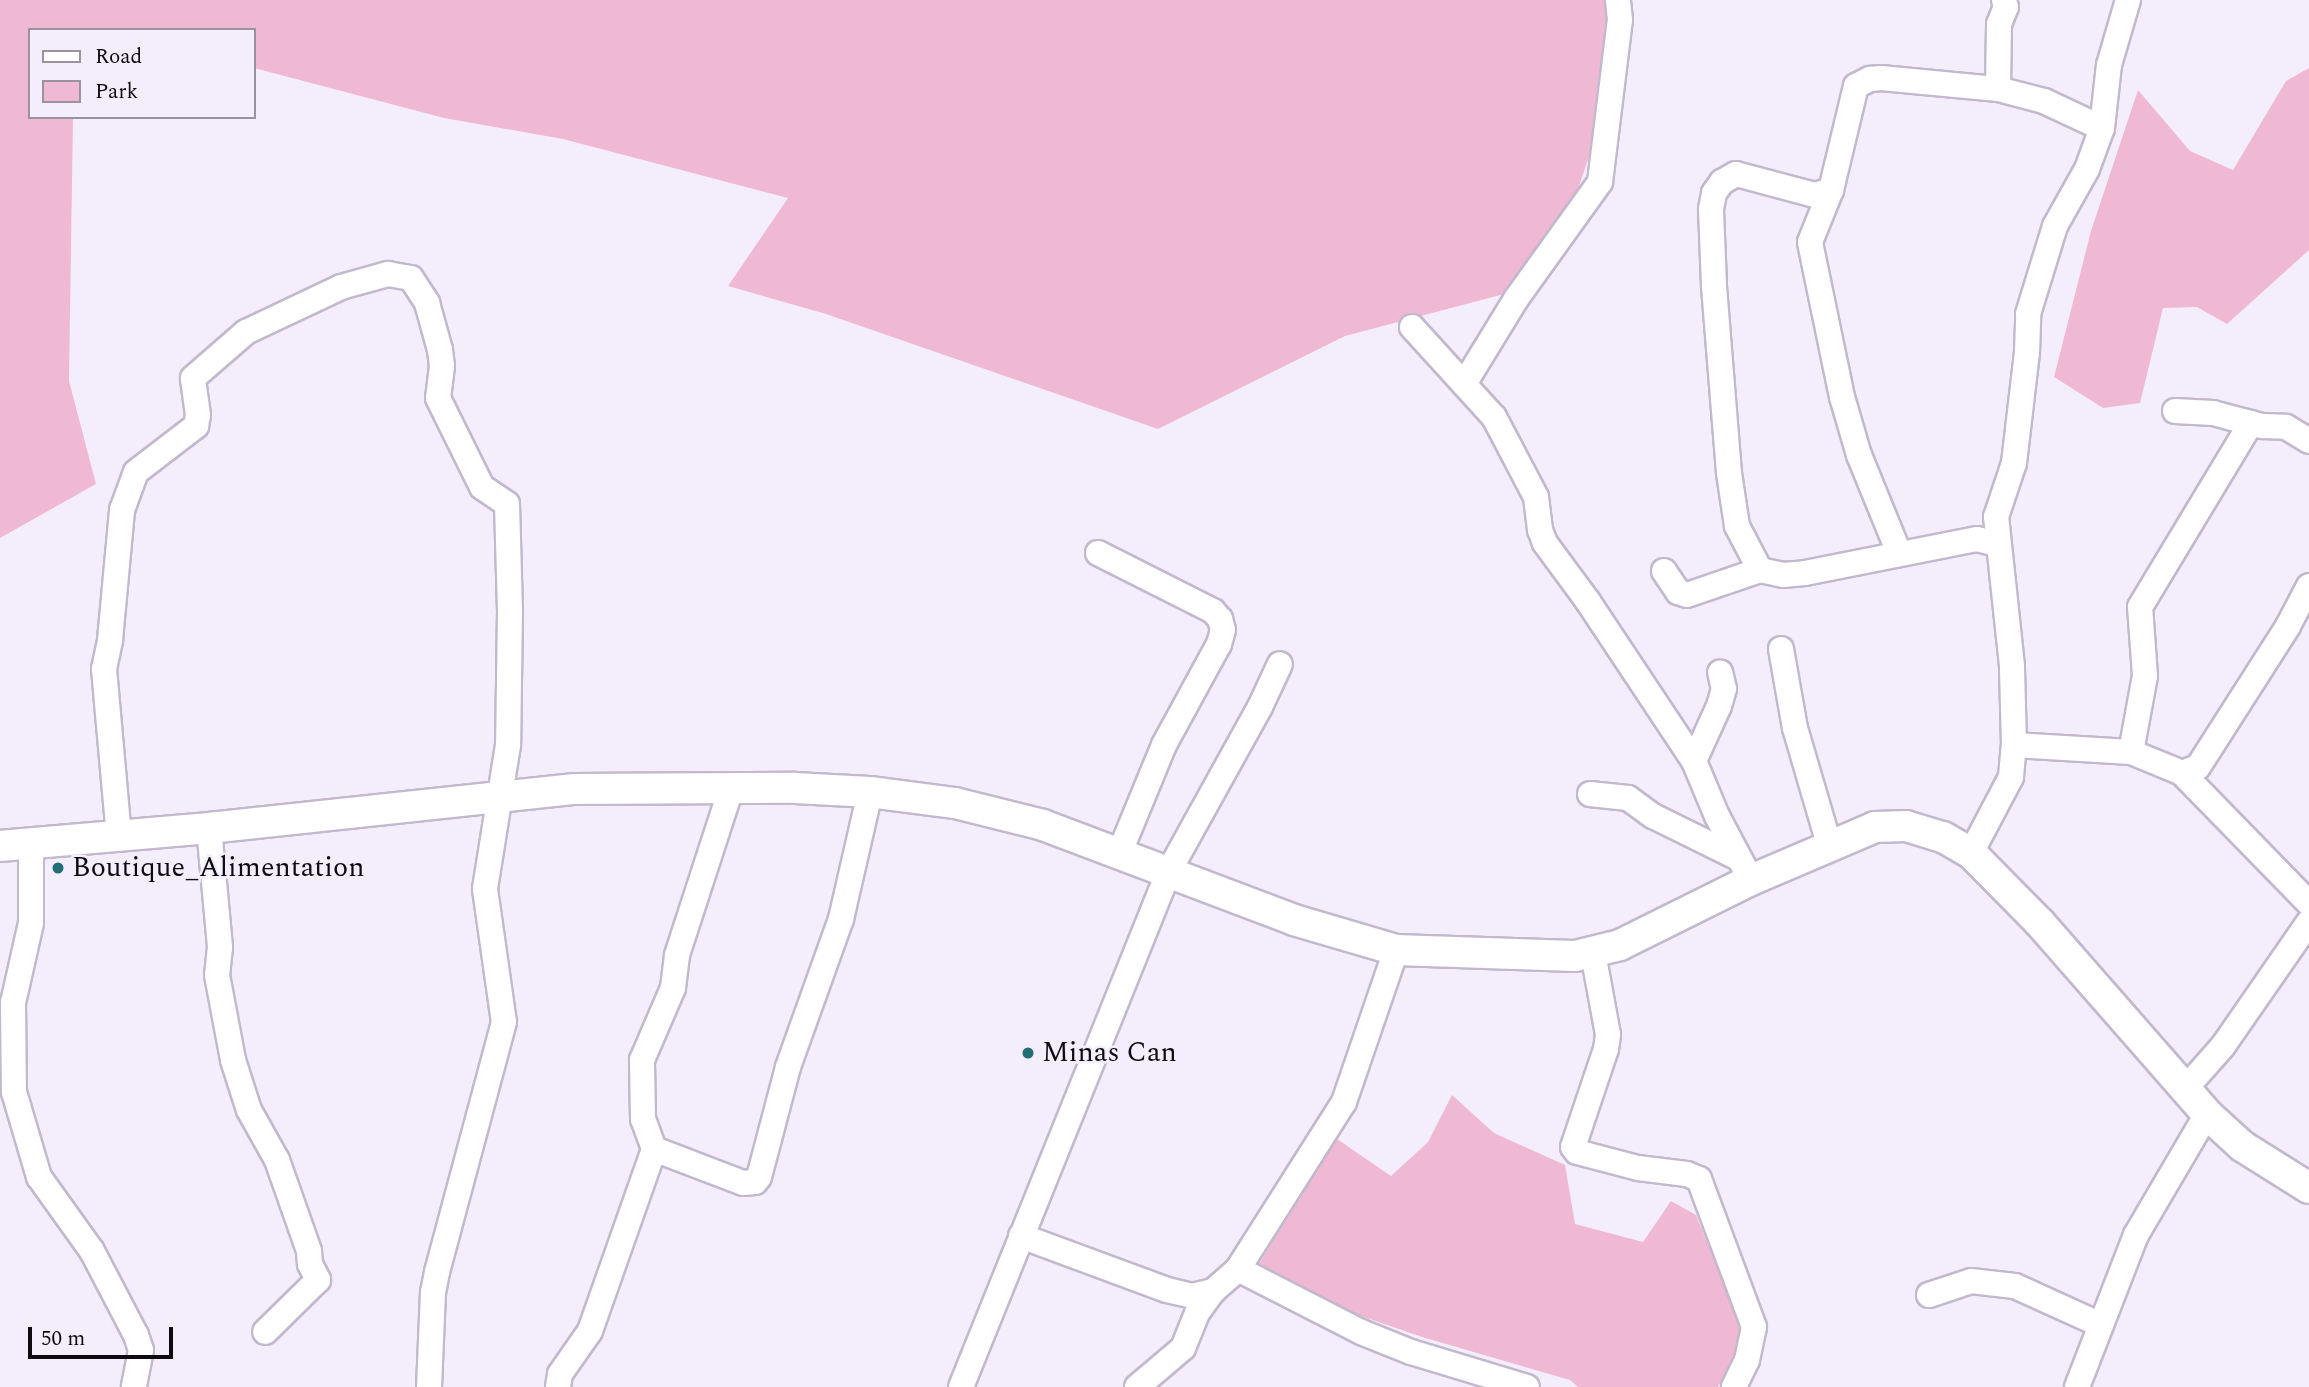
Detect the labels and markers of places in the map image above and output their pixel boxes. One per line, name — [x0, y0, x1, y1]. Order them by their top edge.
place label: Boutique_Alimentation — [72, 851, 364, 885]
marker: Boutique_Alimentation — [50, 860, 66, 876]
place label: Minas Can — [1042, 1036, 1177, 1070]
marker: Minas Can — [1020, 1045, 1036, 1061]

